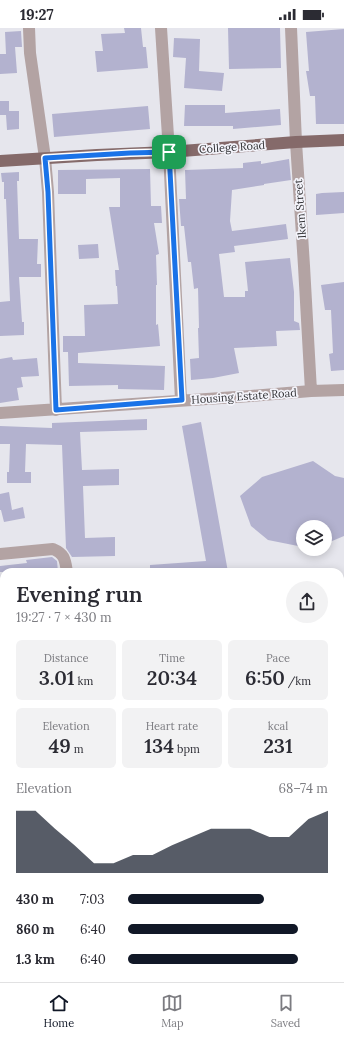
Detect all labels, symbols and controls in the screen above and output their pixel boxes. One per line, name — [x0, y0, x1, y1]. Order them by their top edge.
text: 19:27 — [20, 5, 54, 24]
pin — [152, 135, 186, 169]
street label: College Road — [198, 138, 266, 156]
icon: arrive — [158, 141, 180, 163]
street label: Ikem Street — [291, 178, 309, 239]
street label: Housing Estate Road — [191, 385, 298, 407]
map controls — [296, 520, 332, 556]
button: layers — [296, 520, 332, 556]
text: Evening run — [16, 580, 143, 608]
button: share — [286, 581, 328, 623]
text: 19:27 · 7 × 430 m — [16, 609, 112, 626]
text: Distance — [44, 651, 88, 665]
text: Time — [159, 651, 185, 665]
text: Pace — [266, 651, 290, 665]
text: 3.01 — [39, 665, 75, 690]
text: 20:34 — [147, 665, 197, 690]
text: 6:50 — [245, 665, 285, 690]
text: km — [75, 674, 93, 688]
text: /km — [285, 674, 311, 688]
text: Elevation — [42, 719, 90, 733]
text: Heart rate — [146, 719, 198, 733]
text: kcal — [268, 719, 288, 733]
text: 49 — [48, 733, 71, 758]
text: 134 — [144, 733, 174, 758]
text: 231 — [263, 733, 293, 758]
text: m — [71, 742, 84, 756]
text: bpm — [174, 742, 200, 756]
text: Elevation — [16, 780, 72, 797]
text: 68–74 m — [278, 780, 328, 797]
text: 430 m — [16, 891, 54, 908]
text: 7:03 — [80, 891, 105, 908]
text: 860 m — [16, 921, 55, 938]
text: 6:40 — [80, 921, 106, 938]
text: 1.3 km — [16, 951, 55, 968]
text: 6:40 — [80, 951, 106, 968]
tab: Home — [44, 992, 74, 1030]
tab: Map — [161, 992, 184, 1030]
tab: Saved — [271, 992, 300, 1030]

